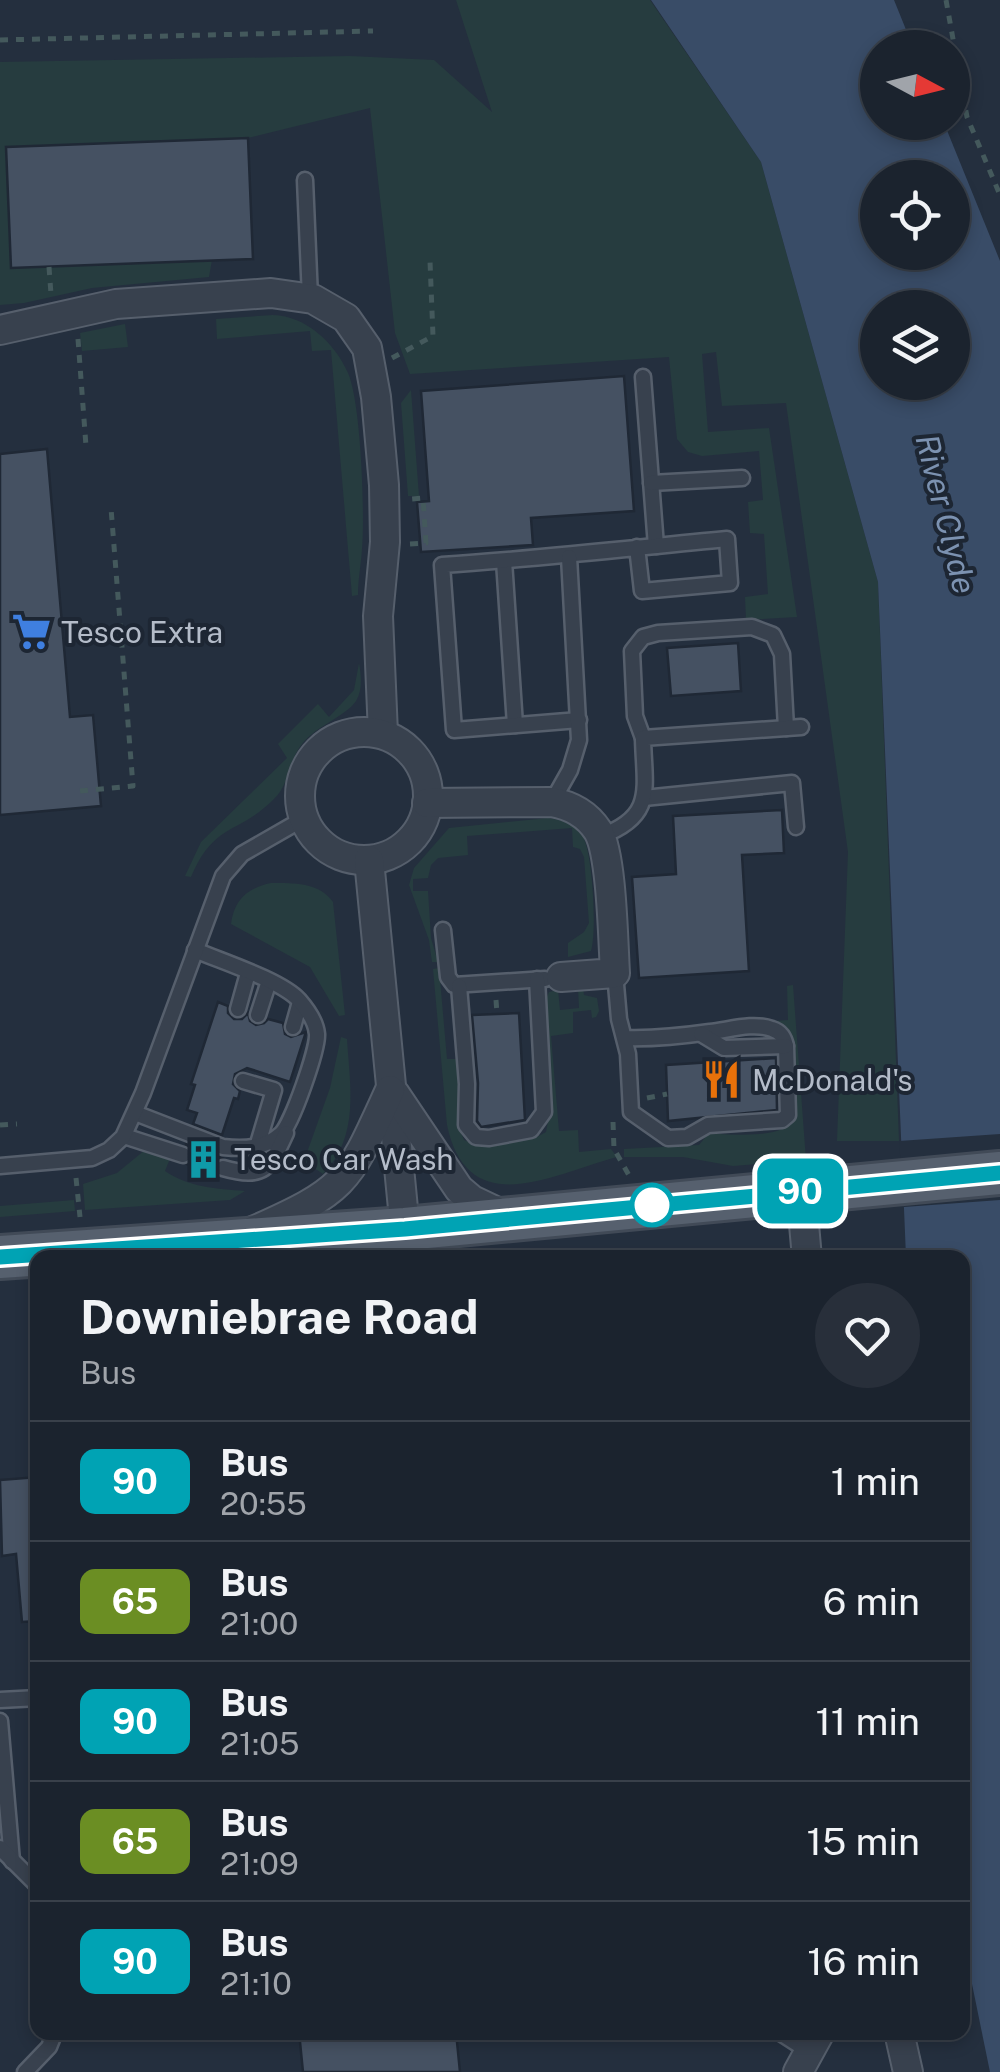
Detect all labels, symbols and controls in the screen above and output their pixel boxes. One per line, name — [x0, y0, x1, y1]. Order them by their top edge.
north arrow — [860, 30, 970, 140]
map controls — [860, 30, 970, 400]
button: locate — [860, 160, 970, 270]
button: layers — [860, 290, 970, 400]
water label: River Clyde — [908, 430, 984, 598]
supermarket icon: Tesco Extra — [10, 611, 52, 653]
place label: Tesco Extra — [61, 614, 223, 650]
restaurant icon: McDonald's — [701, 1059, 743, 1101]
place label: McDonald's — [752, 1062, 912, 1098]
building icon: Tesco Car Wash — [183, 1138, 225, 1180]
place label: Tesco Car Wash — [234, 1141, 454, 1177]
line badge: 90 — [755, 1158, 845, 1224]
text: 90 — [777, 1171, 823, 1212]
unlabelled marker — [631, 1184, 673, 1226]
button: heart — [815, 1283, 920, 1388]
text: Downiebrae Road — [80, 1288, 479, 1345]
text: Bus — [80, 1354, 136, 1391]
text: Bus — [220, 1440, 289, 1485]
text: 1 min — [831, 1459, 920, 1504]
text: 90 — [112, 1461, 158, 1502]
text: 20:55 — [220, 1485, 307, 1522]
text: Bus — [220, 1560, 289, 1605]
text: 6 min — [823, 1579, 920, 1624]
text: 65 — [112, 1581, 158, 1622]
text: 21:00 — [220, 1605, 298, 1642]
text: Bus — [220, 1680, 289, 1725]
text: 11 min — [815, 1699, 920, 1744]
text: 90 — [112, 1701, 158, 1742]
text: 21:05 — [220, 1725, 299, 1762]
text: Bus — [220, 1800, 289, 1845]
text: 15 min — [807, 1819, 920, 1864]
text: 65 — [112, 1821, 158, 1862]
text: 21:09 — [220, 1845, 299, 1882]
text: Bus — [220, 1920, 289, 1965]
text: 16 min — [807, 1939, 920, 1984]
text: 90 — [112, 1941, 158, 1982]
text: 21:10 — [220, 1965, 292, 2002]

